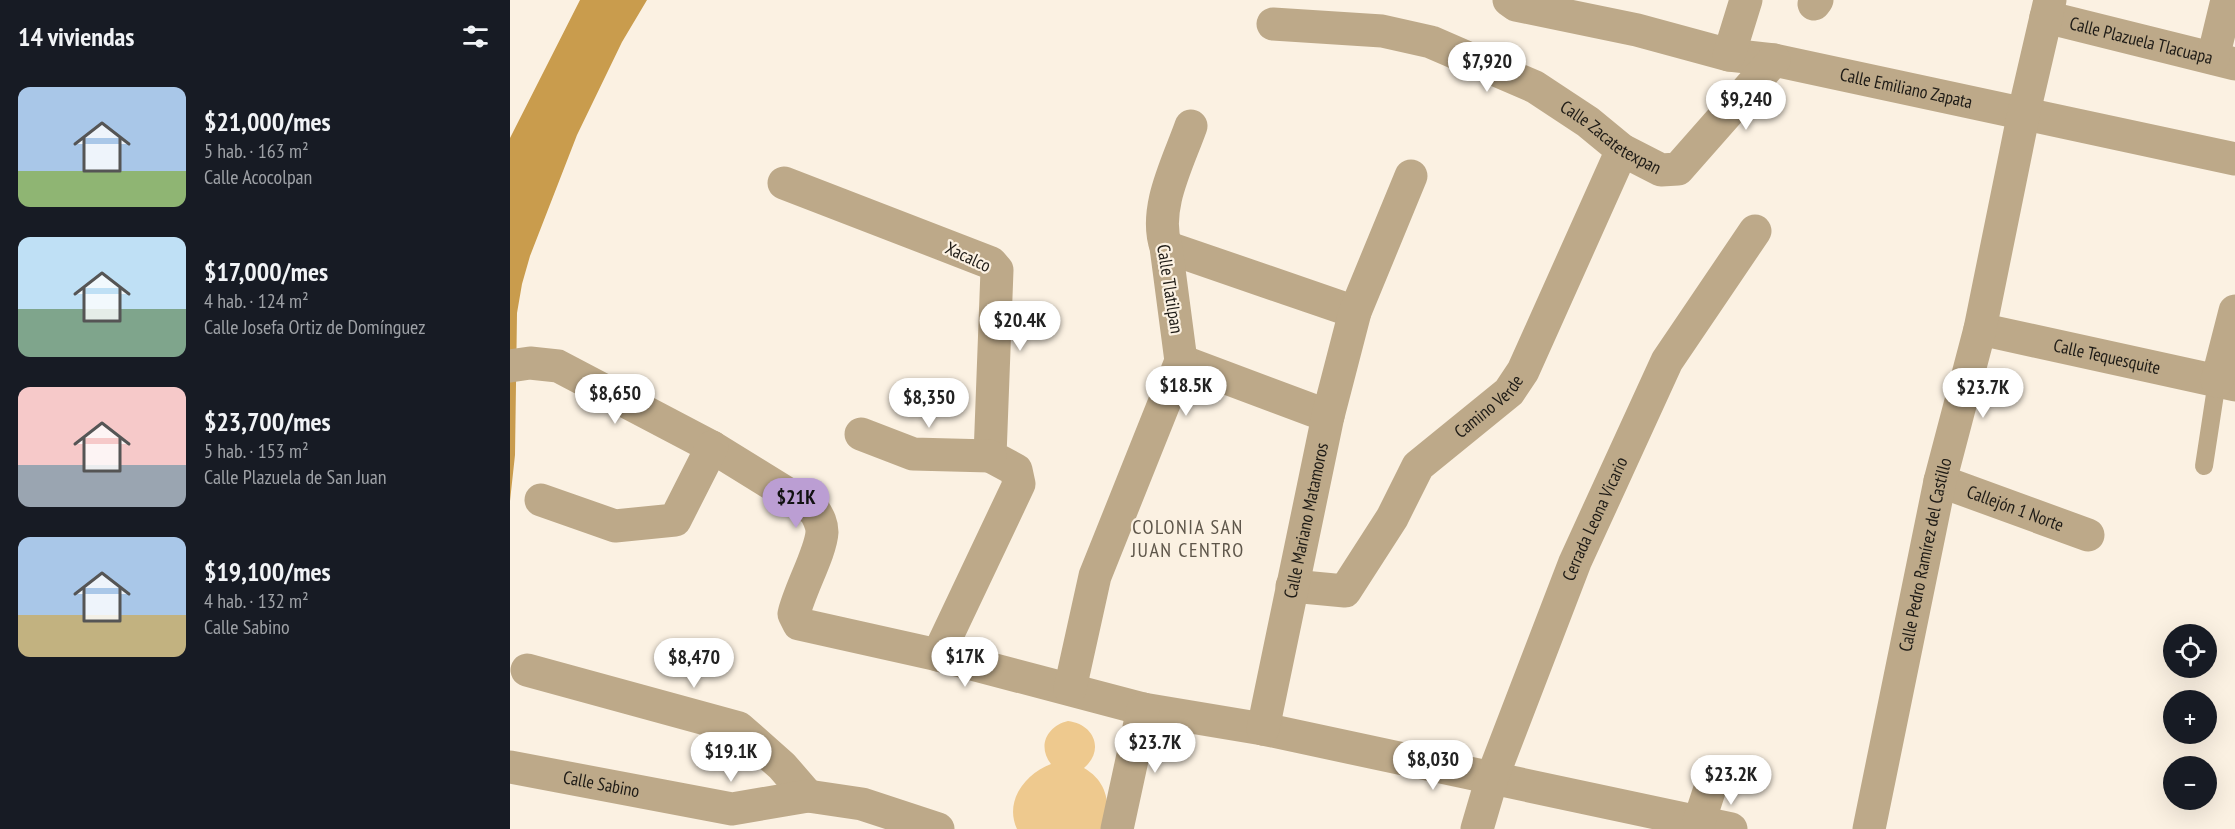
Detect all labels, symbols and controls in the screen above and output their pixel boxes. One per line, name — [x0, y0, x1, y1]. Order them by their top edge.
street label: Calle Plazuela Tlacuapa — [2067, 11, 2215, 69]
text: 14 viviendas — [18, 20, 134, 53]
icon: filters — [459, 20, 492, 53]
pin: $7,920 — [1438, 42, 1536, 93]
text: $7,920 — [1462, 48, 1512, 74]
street label: Calle Emiliano Zapata — [1838, 63, 1975, 113]
pin: $9,240 — [1697, 80, 1795, 131]
text: $9,240 — [1720, 86, 1772, 112]
street label: Calle Zacatetexpan — [1556, 95, 1665, 179]
text: $21,000/mes — [204, 105, 331, 138]
icon: home — [66, 111, 138, 183]
text: 5 hab. · 163 m² — [204, 138, 309, 164]
text: Calle Acocolpan — [204, 164, 312, 190]
street label: Xacalco — [942, 236, 995, 277]
street label: Calle Tlatilpan — [1152, 243, 1189, 335]
text: $17,000/mes — [204, 255, 328, 288]
icon: home — [66, 261, 138, 333]
text: 4 hab. · 124 m² — [204, 288, 309, 314]
pin: $20.4K — [971, 301, 1069, 352]
text: $20.4K — [994, 307, 1046, 333]
text: Calle Josefa Ortiz de Domínguez — [204, 314, 425, 340]
street label: Calle Tequesquite — [2051, 333, 2163, 379]
pin: $18.5K — [1137, 366, 1235, 417]
pin: $23.7K — [1934, 368, 2032, 419]
street label: Camino Verde — [1449, 370, 1528, 443]
text: $18.5K — [1160, 372, 1212, 398]
pin: $8,650 — [566, 374, 664, 425]
text: $23.7K — [1957, 374, 2009, 400]
pin: $8,350 — [880, 378, 978, 429]
text: $8,650 — [589, 380, 641, 406]
text: $8,350 — [903, 384, 955, 410]
text: $23,700/mes — [204, 405, 331, 438]
icon: home — [66, 411, 138, 483]
text: 5 hab. · 153 m² — [204, 438, 309, 464]
street label: Calle Mariano Matamoros — [1278, 441, 1333, 600]
street label: Cerrada Leona Vicario — [1557, 453, 1633, 584]
street label: Calle Pedro Ramírez del Castillo — [1893, 455, 1957, 654]
text: Calle Plazuela de San Juan — [204, 464, 386, 490]
pin: $21K — [760, 478, 832, 529]
street label: Callejón 1 Norte — [1964, 480, 2067, 536]
text: $21K — [776, 484, 816, 510]
district label: COLONIA SAN JUAN CENTRO — [1130, 514, 1245, 563]
text: $19,100/mes — [204, 555, 331, 588]
icon: home — [66, 561, 138, 633]
text: 4 hab. · 132 m² — [204, 588, 309, 614]
text: Calle Sabino — [204, 614, 290, 640]
map controls — [2163, 624, 2217, 810]
button: locate — [2163, 624, 2217, 678]
pin: $17K — [929, 637, 1001, 688]
pin: $8,470 — [645, 638, 743, 689]
text: $17K — [945, 643, 985, 669]
text: $8,470 — [668, 644, 720, 670]
button: + — [2163, 690, 2217, 744]
pin: $23.7K — [1106, 723, 1204, 774]
text: $23.7K — [1129, 729, 1181, 755]
pin: $19.1K — [682, 732, 780, 783]
text: $19.1K — [705, 738, 757, 764]
pin: $8,030 — [1384, 740, 1482, 791]
text: $8,030 — [1407, 746, 1459, 772]
pin: $23.2K — [1682, 755, 1780, 806]
button: − — [2163, 756, 2217, 810]
text: $23.2K — [1705, 761, 1757, 787]
street label: Calle Sabino — [561, 765, 642, 802]

